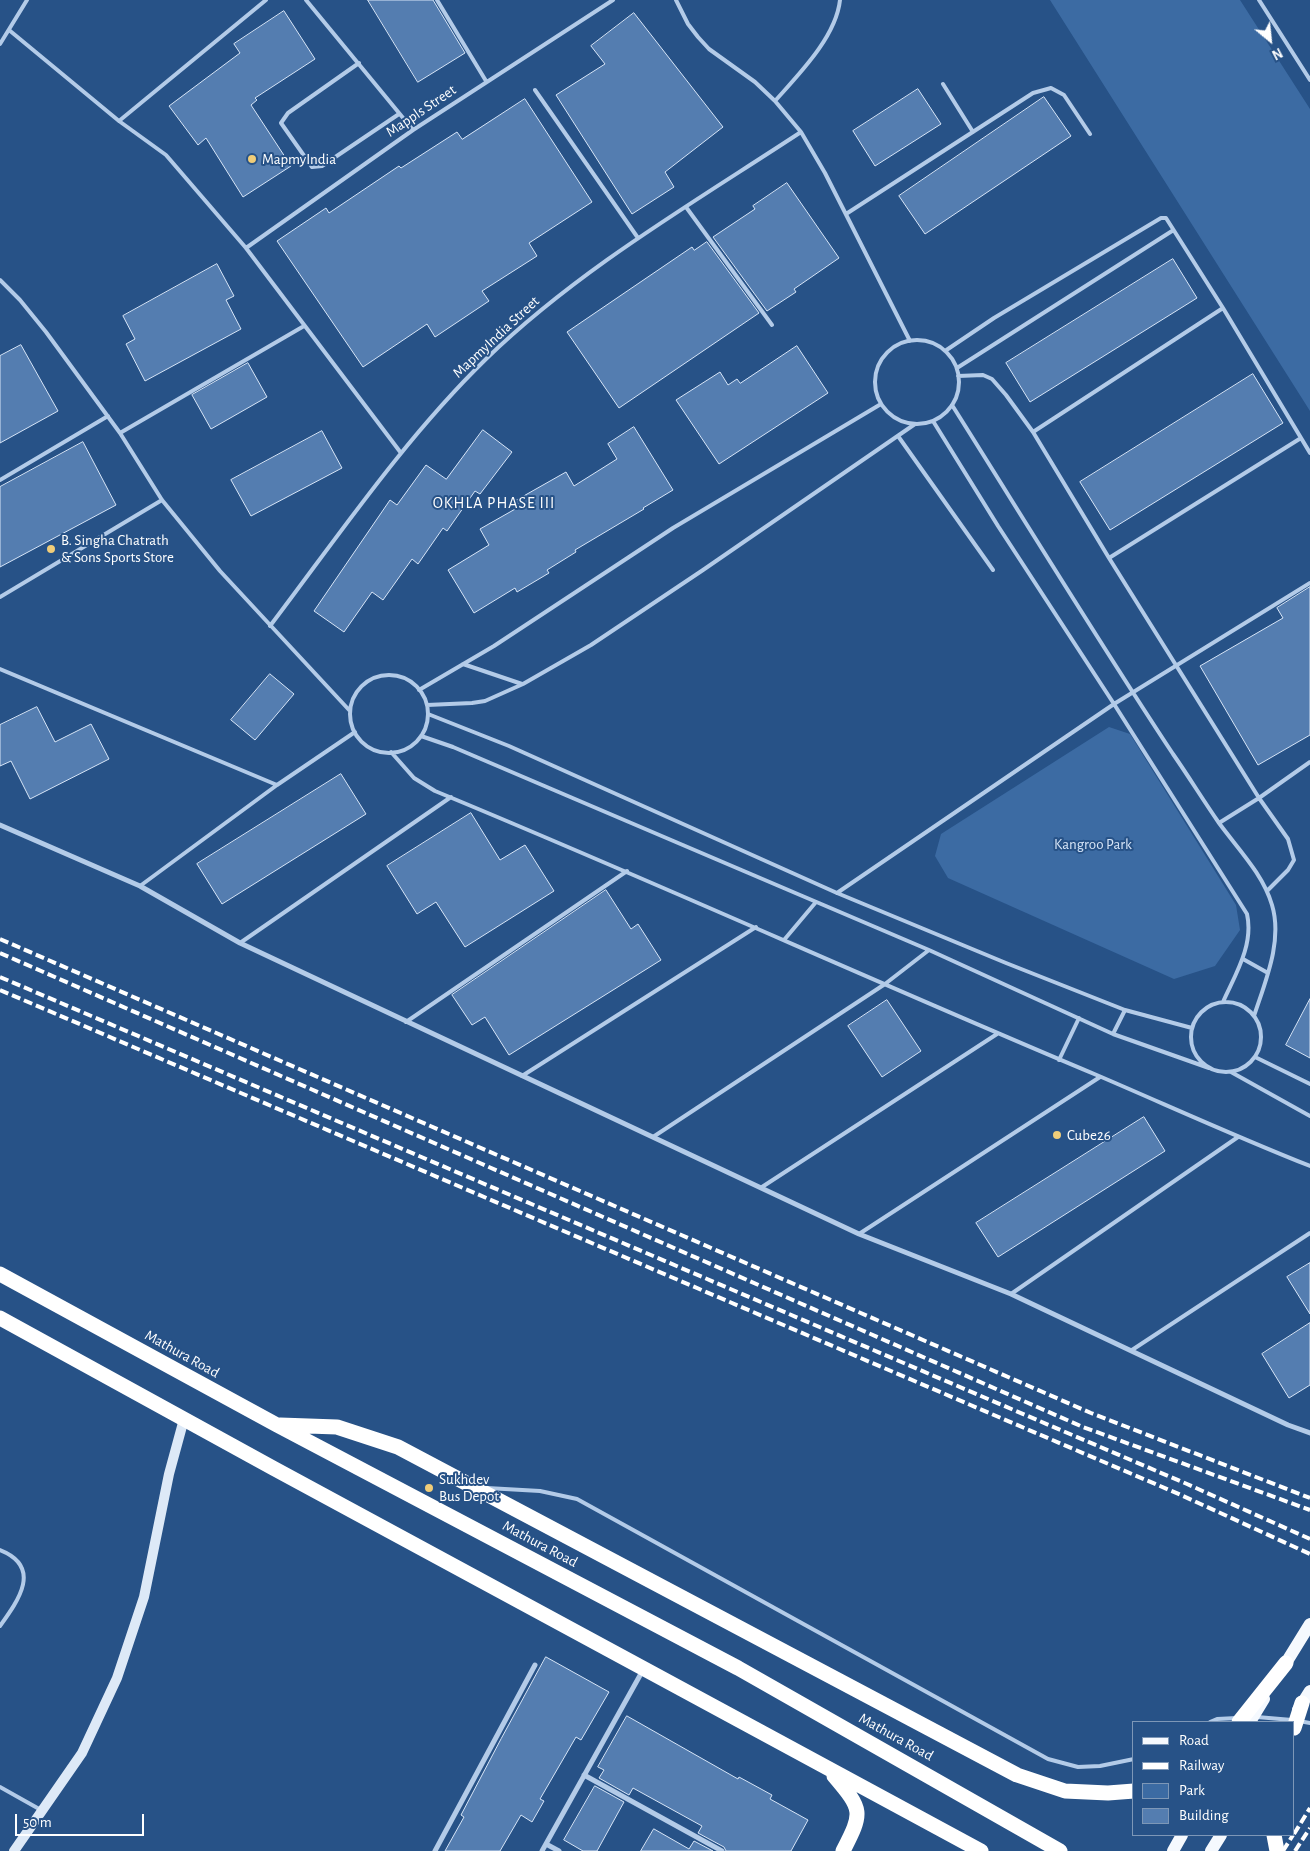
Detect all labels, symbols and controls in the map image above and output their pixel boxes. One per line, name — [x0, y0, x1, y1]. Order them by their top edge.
north arrow — [1245, 15, 1295, 65]
text: N — [1269, 45, 1285, 62]
street label: Mappls Street — [382, 81, 460, 141]
place label: MapmyIndia — [262, 150, 336, 168]
marker: MapmyIndia — [246, 153, 258, 165]
street label: MapmyIndia Street — [449, 292, 543, 382]
district label: OKHLA PHASE III — [431, 493, 557, 513]
place label: B. Singha Chatrath & Sons Sports Store — [61, 531, 174, 566]
marker: B. Singha Chatrath & Sons Sports Store — [45, 543, 57, 555]
park label: Kangroo Park — [1054, 835, 1132, 853]
place label: Cube26 — [1067, 1126, 1111, 1144]
marker: Cube26 — [1051, 1129, 1063, 1141]
street label: Mathura Road — [141, 1326, 223, 1382]
place label: Sukhdev Bus Depot — [439, 1470, 499, 1505]
marker: Sukhdev Bus Depot — [423, 1482, 435, 1494]
street label: Mathura Road — [499, 1517, 581, 1571]
street label: Mathura Road — [855, 1709, 937, 1765]
legend — [1132, 1721, 1295, 1836]
text: Road — [1179, 1733, 1209, 1748]
text: Railway — [1179, 1758, 1224, 1773]
text: Park — [1179, 1783, 1205, 1798]
scale bar — [18, 1804, 146, 1836]
text: Building — [1179, 1808, 1229, 1823]
text: 50 m — [23, 1815, 52, 1830]

